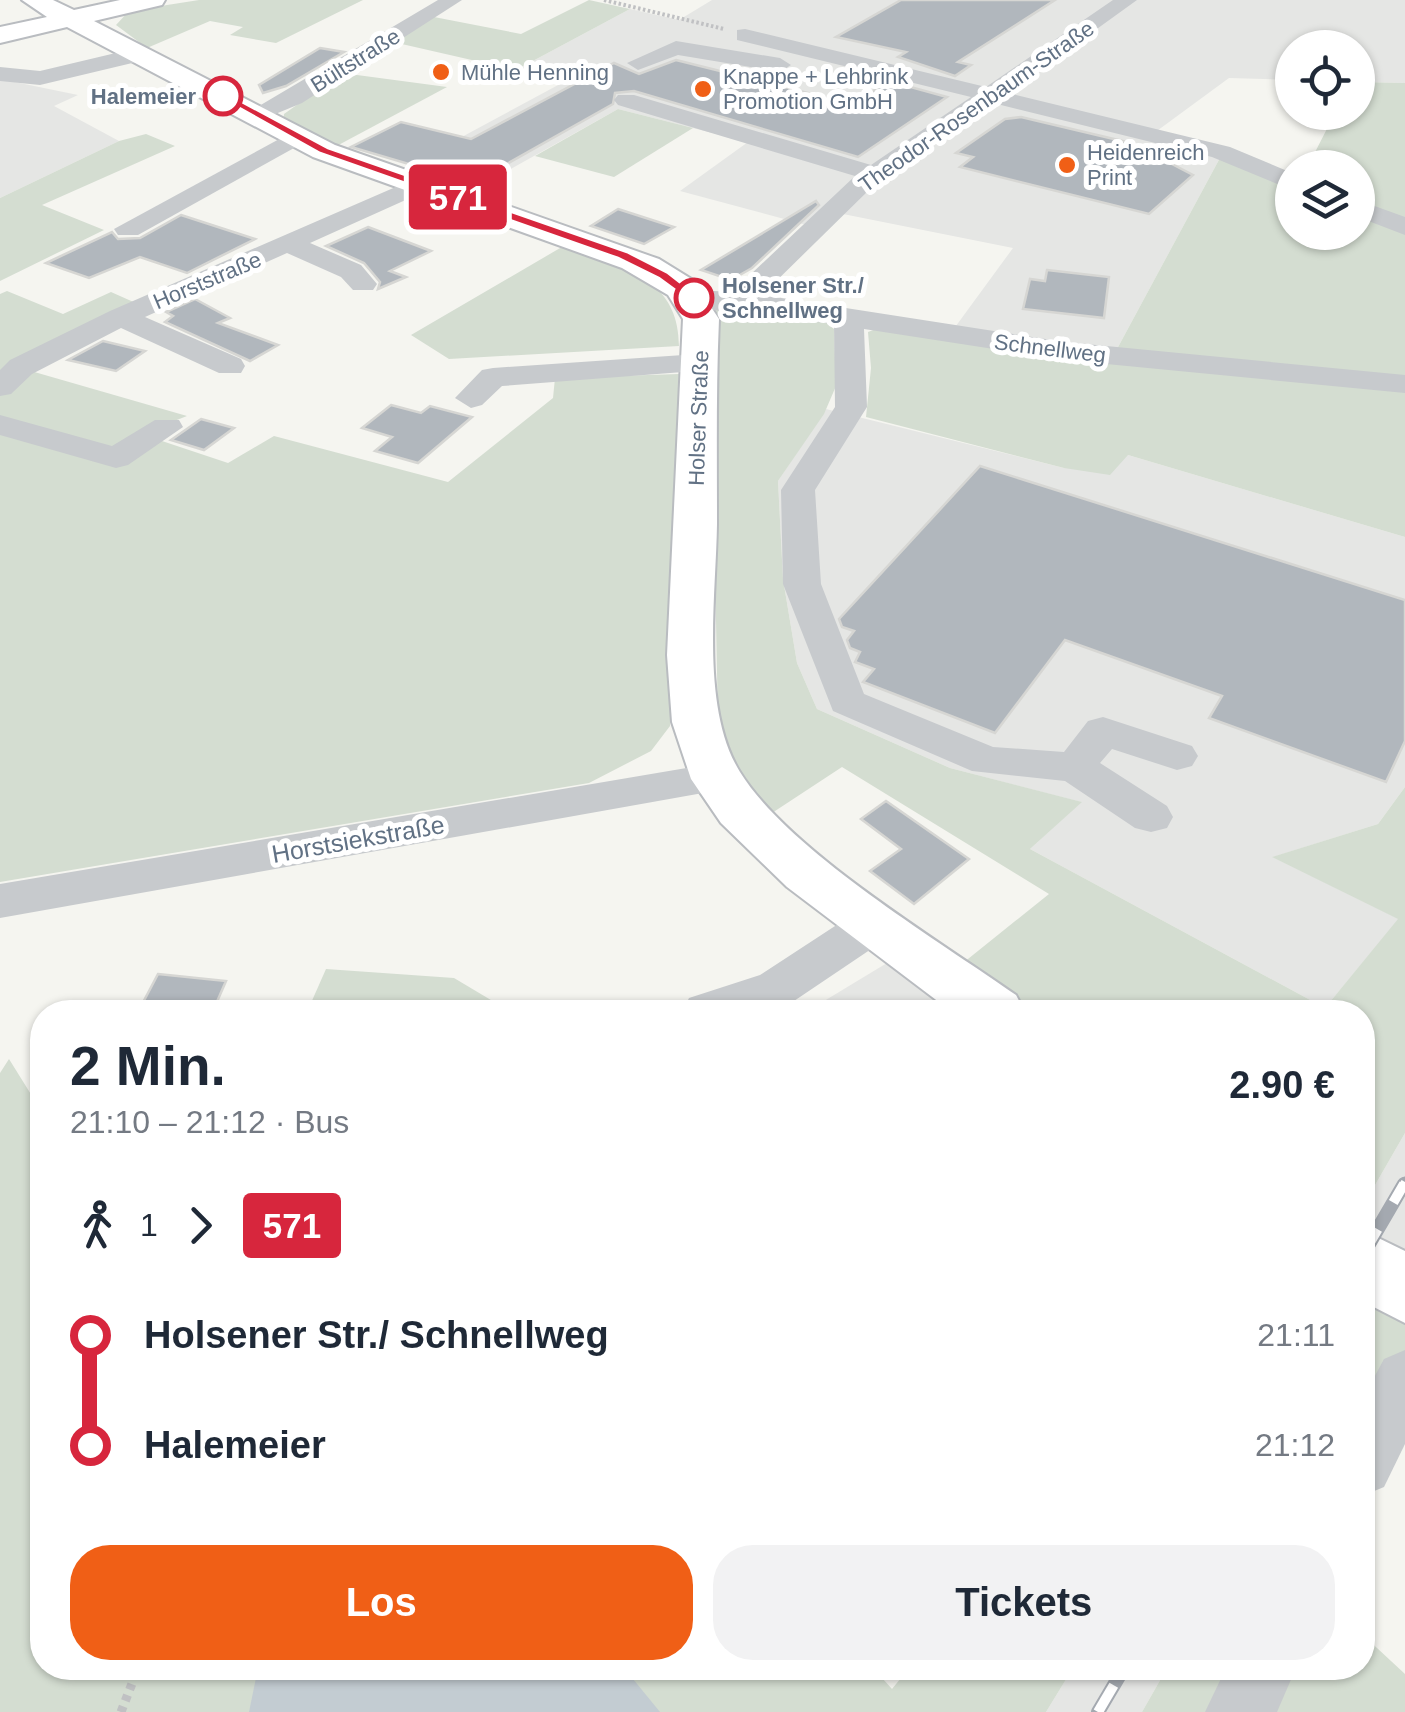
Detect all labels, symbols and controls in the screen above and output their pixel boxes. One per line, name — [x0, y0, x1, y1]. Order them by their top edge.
street label: Theodor-Rosenbaum-Straße — [854, 16, 1099, 197]
street label: Bültstraße — [306, 23, 404, 98]
map controls — [1275, 30, 1375, 250]
button: locate — [1275, 30, 1375, 130]
place label: Mühle Henning — [461, 60, 609, 85]
marker: Mühle Henning — [430, 61, 452, 83]
place label: Knappe + Lehbrink Promotion GmbH — [723, 64, 909, 114]
marker: Halemeier — [204, 77, 242, 115]
marker: Knappe + Lehbrink Promotion GmbH — [692, 78, 714, 100]
place label: Halemeier — [91, 84, 196, 109]
place label: Heidenreich Print — [1087, 140, 1204, 190]
button: layers — [1275, 150, 1375, 250]
marker: Heidenreich Print — [1056, 154, 1078, 176]
line badge: 571 — [400, 164, 516, 230]
text: 571 — [429, 178, 487, 217]
street label: Horststraße — [149, 247, 265, 314]
place label: Holsener Str./ Schnellweg — [722, 273, 864, 323]
marker: Holsener Str./ Schnellweg — [675, 279, 713, 317]
street label: Schnellweg — [993, 329, 1107, 368]
street label: Holser Straße — [684, 350, 713, 486]
street label: Horstsiekstraße — [269, 810, 447, 868]
text: 2 Min. — [70, 1035, 226, 1097]
text: 2.90 € — [1229, 1064, 1335, 1106]
text: 21:10 – 21:12 · Bus — [70, 1104, 349, 1140]
icon: walk — [70, 1198, 125, 1253]
icon: forward — [173, 1198, 228, 1253]
text: 571 — [263, 1206, 321, 1245]
text: 1 — [140, 1207, 158, 1243]
text: Holsener Str./ Schnellweg — [144, 1314, 609, 1356]
text: 21:11 — [1257, 1317, 1335, 1353]
text: Halemeier — [144, 1424, 326, 1466]
text: 21:12 — [1255, 1427, 1335, 1463]
button: Los — [70, 1545, 693, 1660]
button: Tickets — [713, 1545, 1335, 1660]

